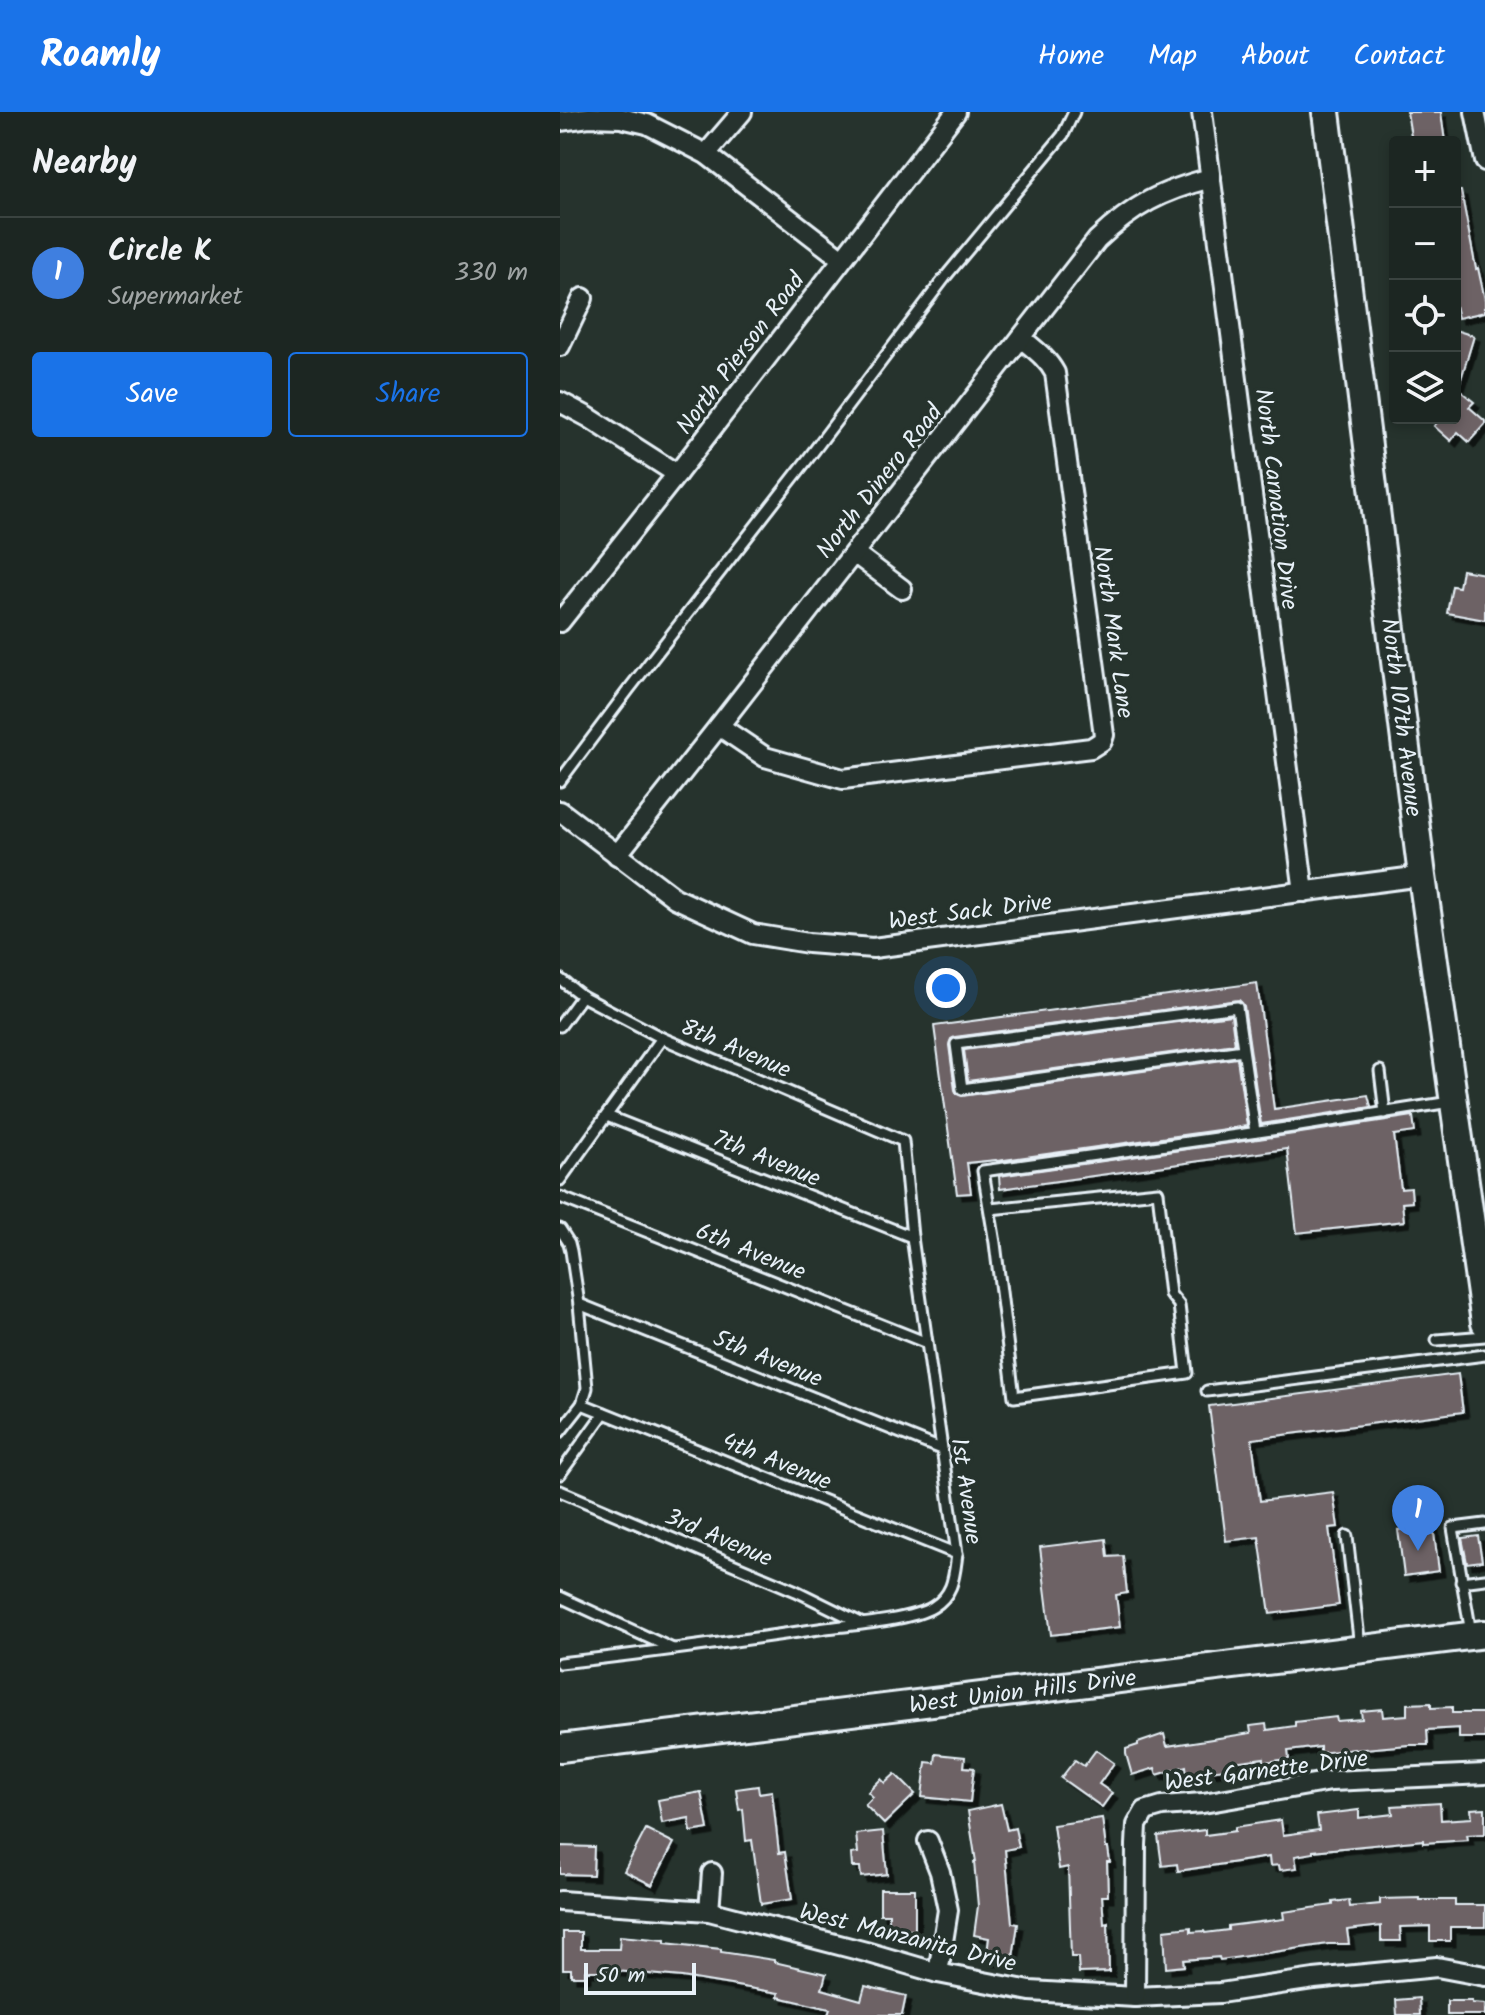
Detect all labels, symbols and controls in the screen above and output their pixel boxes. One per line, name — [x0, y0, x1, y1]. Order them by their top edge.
text: Roamly — [40, 26, 161, 86]
text: Home — [1038, 34, 1104, 79]
text: Map — [1148, 34, 1197, 79]
text: About — [1241, 34, 1309, 79]
text: Contact — [1353, 34, 1445, 79]
map controls — [1389, 136, 1461, 424]
button: + — [1389, 136, 1461, 208]
text: Nearby — [32, 137, 137, 191]
button: − — [1389, 208, 1461, 280]
text: Circle K — [108, 228, 212, 276]
text: 1 — [54, 252, 62, 294]
text: 330 m — [454, 252, 528, 294]
street label: North Pierson Road — [667, 263, 816, 444]
text: Supermarket — [108, 276, 243, 318]
button: locate — [1389, 280, 1461, 352]
button: Save — [32, 352, 272, 437]
button: Share — [288, 352, 528, 437]
button: layers — [1389, 352, 1461, 424]
street label: North Carnation Drive — [1243, 386, 1308, 612]
street label: North Dinero Road — [807, 395, 954, 568]
street label: North Mark Lane — [1081, 543, 1144, 721]
street label: North 107th Avenue — [1369, 616, 1432, 819]
street label: West Sack Drive — [886, 883, 1054, 942]
your location — [926, 968, 966, 1008]
street label: 8th Avenue — [674, 1009, 797, 1090]
street label: 7th Avenue — [707, 1120, 827, 1199]
street label: 6th Avenue — [689, 1213, 812, 1292]
street label: 5th Avenue — [707, 1320, 828, 1399]
street label: 4th Avenue — [716, 1423, 838, 1502]
street label: 1st Avenue — [939, 1435, 992, 1547]
pin: 1 — [1392, 1485, 1444, 1551]
street label: 3rd Avenue — [658, 1498, 779, 1579]
street label: West Union Hills Drive — [907, 1659, 1139, 1726]
street label: West Garnette Drive — [1162, 1740, 1371, 1803]
street label: West Manzanita Drive — [795, 1893, 1020, 1984]
scale bar — [584, 1959, 696, 1995]
text: 50 m — [596, 1959, 645, 1994]

